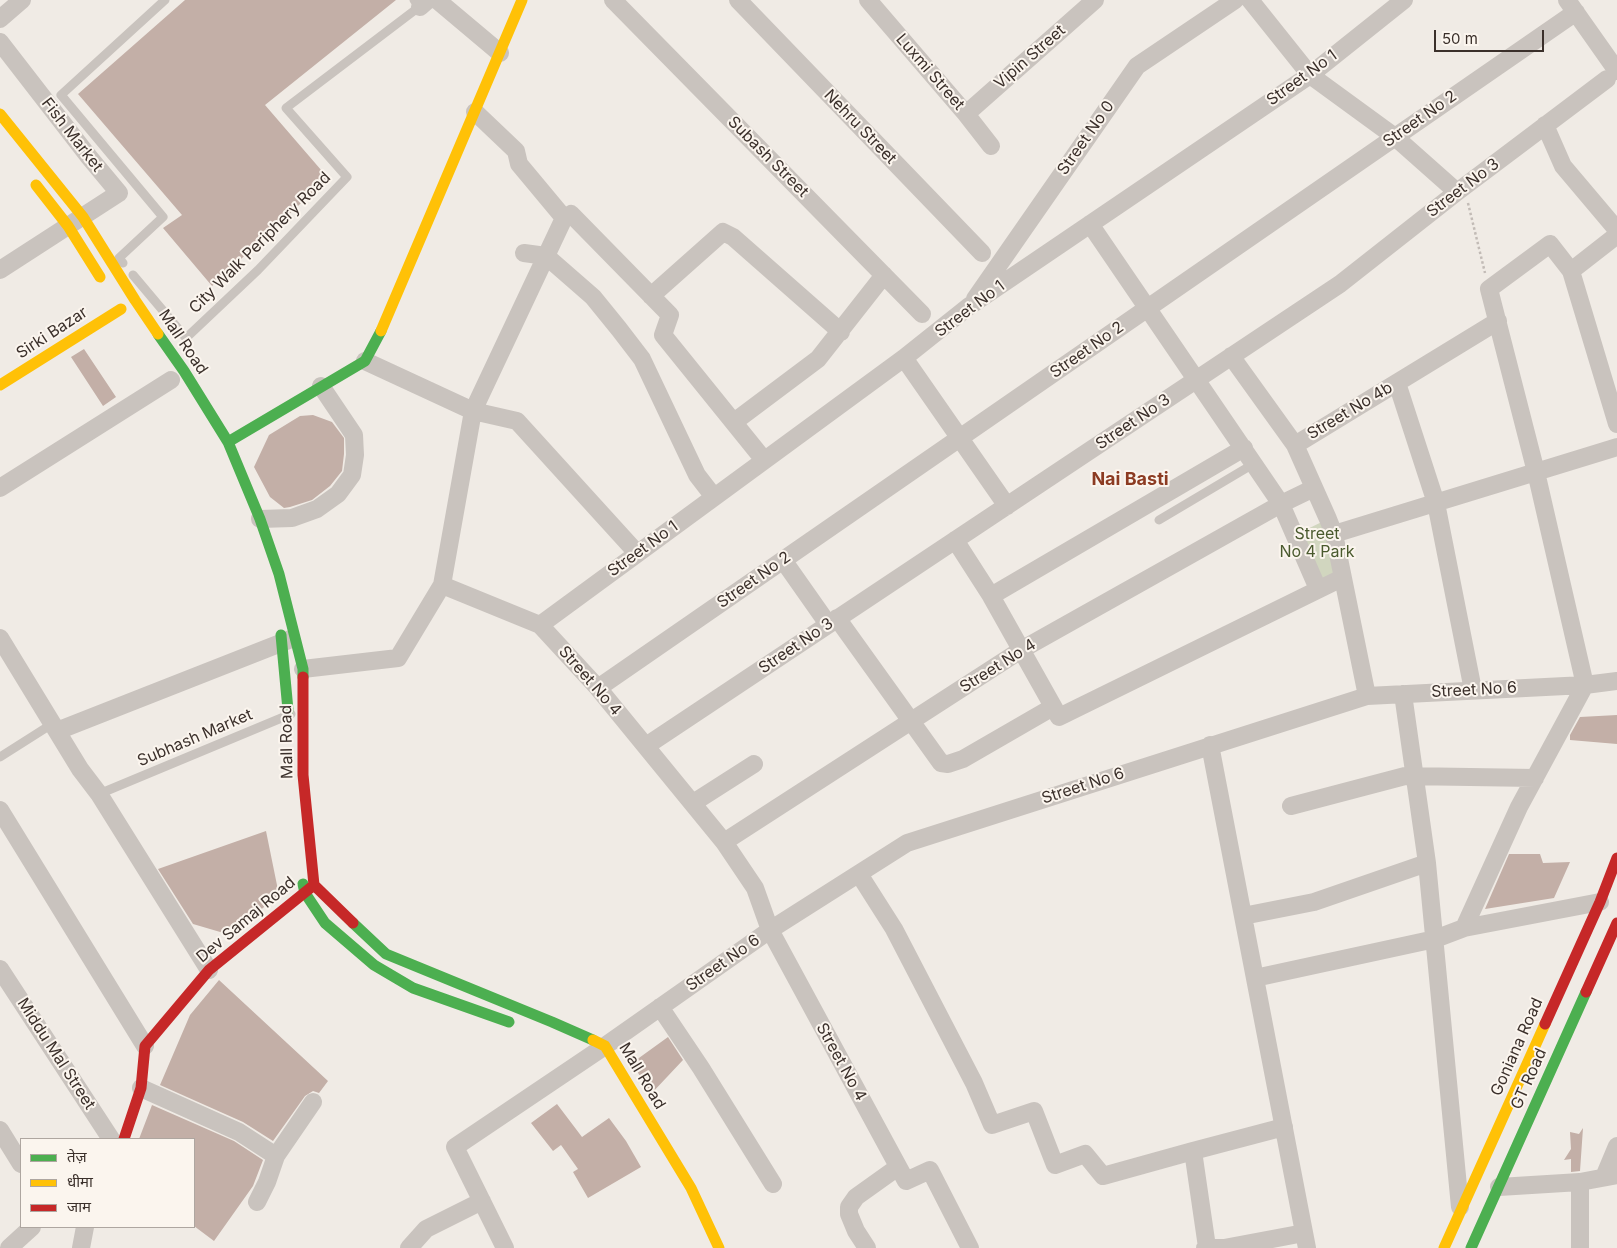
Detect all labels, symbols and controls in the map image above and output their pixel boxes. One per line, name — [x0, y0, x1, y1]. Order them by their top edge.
scale bar — [1437, 20, 1547, 52]
street label: Vipin Street — [991, 21, 1069, 93]
text: 50 m — [1442, 29, 1478, 48]
street label: Luxmi Street — [892, 30, 968, 114]
street label: Street No 1 — [1263, 46, 1341, 110]
street label: Nehru Street — [820, 86, 900, 168]
street label: Street No 2 — [1379, 87, 1461, 151]
street label: Fish Market — [37, 94, 107, 176]
street label: Street No 0 — [1054, 97, 1118, 179]
street label: Subash Street — [724, 113, 812, 201]
street label: Street No 3 — [1423, 155, 1503, 221]
street label: City Walk Periphery Road — [185, 168, 335, 318]
street label: Street No 1 — [931, 277, 1009, 341]
street label: Sirki Bazar — [13, 303, 91, 363]
street label: Mall Road — [154, 306, 212, 378]
street label: Street No 2 — [1046, 318, 1128, 382]
street label: Street No 4b — [1304, 378, 1396, 444]
street label: Street No 3 — [1092, 390, 1174, 454]
district label: Nai Basti — [1091, 469, 1169, 491]
street label: Street No 1 — [604, 517, 682, 581]
park label: Street No 4 Park — [1279, 524, 1355, 562]
street label: Street No 2 — [713, 548, 795, 612]
street label: Street No 3 — [755, 614, 837, 678]
street label: Street No 4 — [956, 635, 1040, 697]
street label: Street No 4 — [555, 642, 625, 720]
street label: Street No 6 — [1431, 678, 1517, 702]
street label: Subhash Market — [135, 705, 255, 771]
street label: Mall Road — [277, 705, 297, 779]
street label: Street No 6 — [1039, 764, 1127, 808]
street label: Dev Samaj Road — [193, 873, 299, 967]
street label: Street No 6 — [682, 931, 764, 995]
street label: Middu Mal Street — [13, 995, 99, 1113]
street label: Goniana Road — [1487, 995, 1547, 1099]
street label: Street No 4 — [812, 1020, 870, 1104]
street label: Mall Road — [615, 1039, 669, 1113]
street label: GT Road — [1507, 1045, 1551, 1113]
legend — [20, 1138, 195, 1228]
text: तेज़ — [67, 1147, 87, 1166]
text: धीमा — [67, 1172, 93, 1191]
text: जाम — [67, 1197, 91, 1216]

